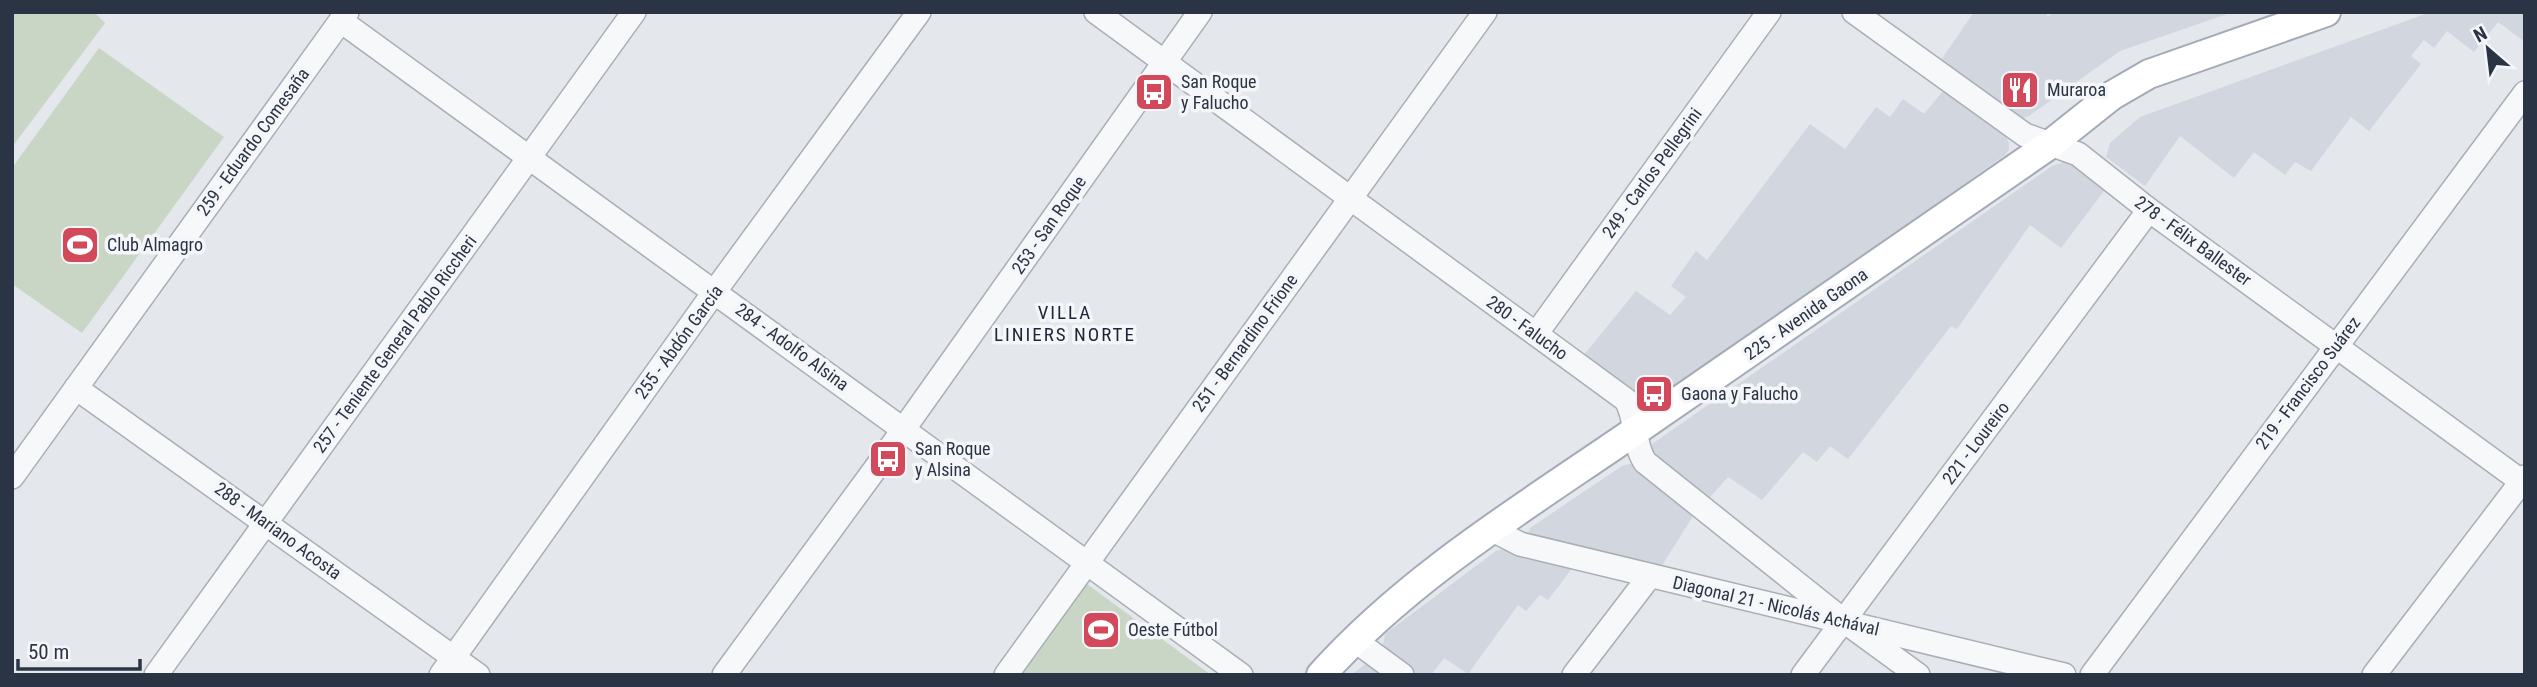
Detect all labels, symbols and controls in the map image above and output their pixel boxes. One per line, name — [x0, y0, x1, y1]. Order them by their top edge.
north arrow — [2453, 14, 2523, 84]
text: N — [2470, 22, 2491, 47]
street label: 259 - Eduardo Comesaña — [192, 64, 313, 220]
restaurant icon: Muraroa — [1999, 69, 2041, 111]
bus stop icon: San Roque y Falucho — [1133, 71, 1175, 113]
place label: San Roque y Falucho — [1181, 71, 1257, 113]
place label: Muraroa — [2047, 79, 2106, 100]
street label: 249 - Carlos Pellegrini — [1597, 104, 1706, 242]
street label: 253 - San Roque — [1007, 172, 1090, 278]
street label: 278 - Félix Ballester — [2131, 191, 2256, 290]
sports icon: Club Almagro — [59, 224, 101, 266]
street label: 257 - Teniente General Pablo Riccheri — [309, 231, 481, 457]
place label: Club Almagro — [107, 234, 203, 255]
street label: 225 - Avenida Gaona — [1740, 263, 1871, 364]
street label: 251 - Bernardino Frione — [1188, 270, 1302, 416]
street label: 255 - Abdón García — [630, 281, 727, 403]
street label: 280 - Falucho — [1483, 291, 1572, 364]
street label: 284 - Adolfo Alsina — [732, 298, 853, 395]
district label: VILLA LINIERS NORTE — [994, 301, 1136, 346]
street label: 219 - Francisco Suárez — [2251, 312, 2364, 453]
bus stop icon: Gaona y Falucho — [1633, 373, 1675, 415]
place label: Gaona y Falucho — [1681, 383, 1798, 404]
street label: 221 - Loureiro — [1938, 397, 2013, 488]
bus stop icon: San Roque y Alsina — [867, 438, 909, 480]
place label: San Roque y Alsina — [915, 438, 991, 480]
street label: 288 - Mariano Acosta — [211, 478, 346, 584]
street label: Diagonal 21 - Nicolás Achával — [1671, 572, 1881, 639]
sports icon: Oeste Fútbol — [1080, 609, 1122, 651]
place label: Oeste Fútbol — [1128, 619, 1218, 640]
scale bar — [18, 628, 140, 672]
text: 50 m — [28, 640, 69, 664]

